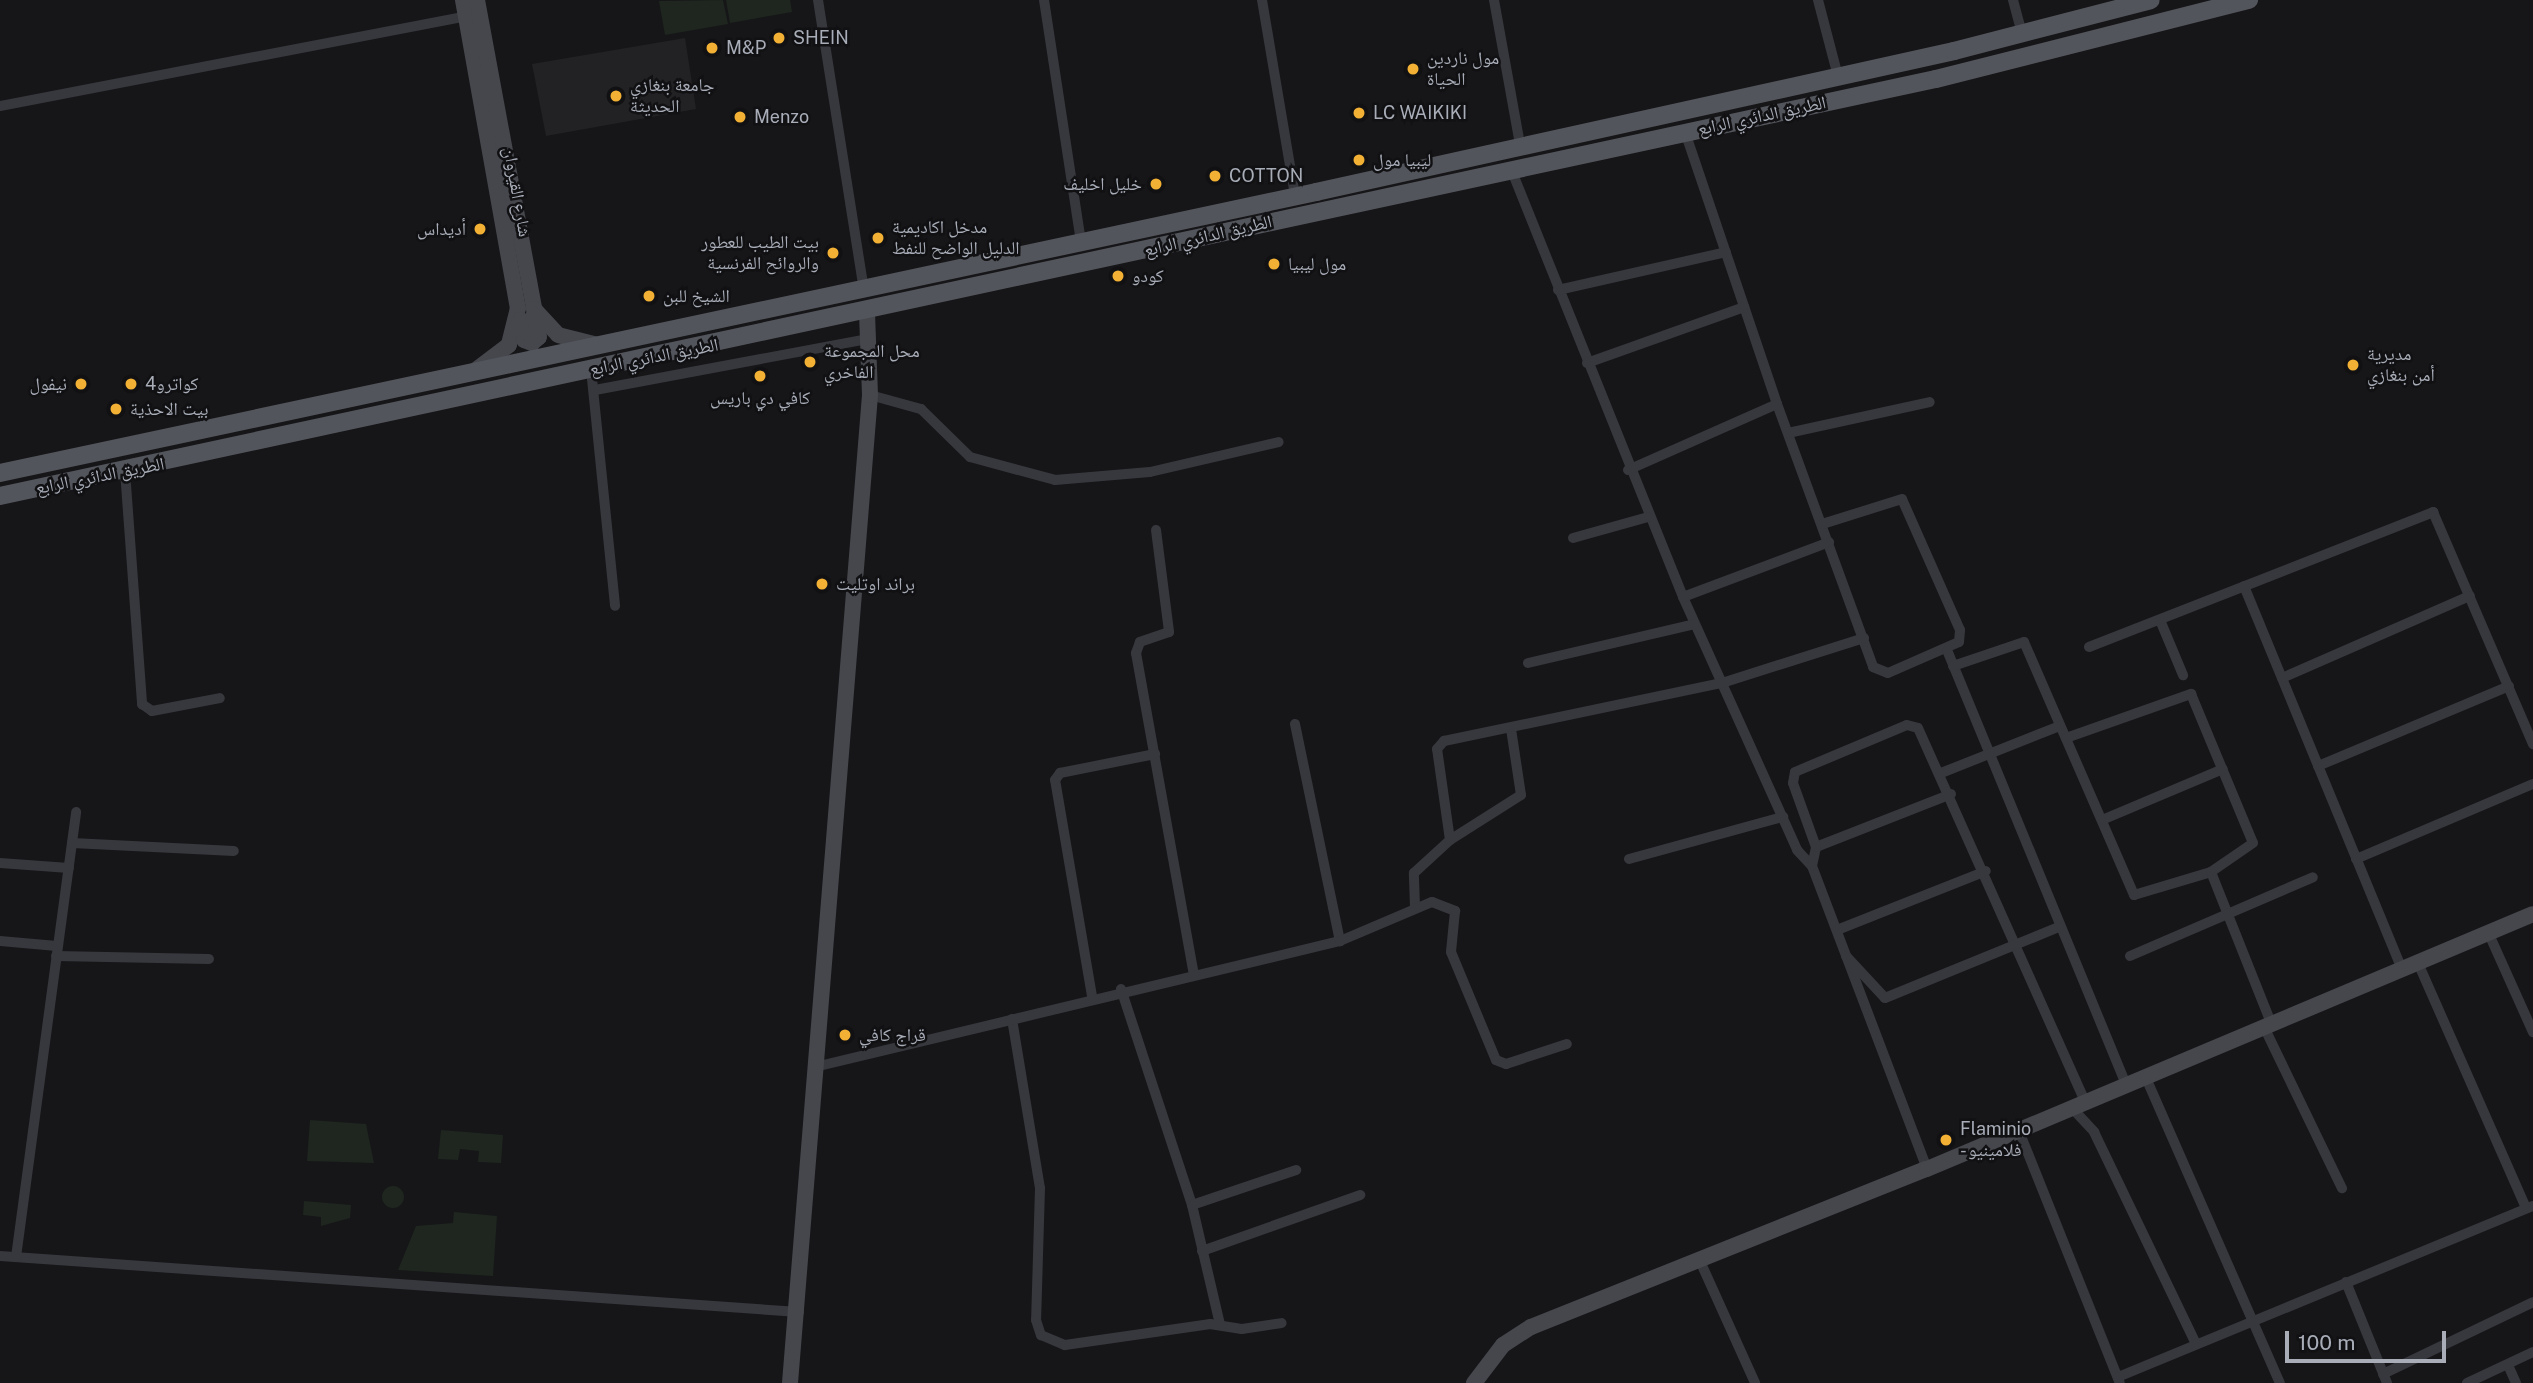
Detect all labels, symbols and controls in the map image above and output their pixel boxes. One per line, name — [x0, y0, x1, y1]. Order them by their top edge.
place label: SHEIN — [793, 27, 849, 49]
marker: SHEIN — [771, 30, 787, 46]
place label: M&P — [726, 37, 766, 59]
marker: M&P — [704, 40, 720, 56]
place label: مول ناردين الحياة — [1427, 48, 1499, 90]
marker: مول ناردين الحياة — [1405, 61, 1421, 77]
place label: جامعة بنغازي الحديثة — [630, 75, 714, 118]
marker: جامعة بنغازي الحديثة — [608, 88, 624, 104]
street label: الطريق الدائري الرابع — [1696, 92, 1828, 140]
place label: LC WAIKIKI — [1373, 102, 1468, 124]
marker: LC WAIKIKI — [1351, 105, 1367, 121]
place label: Menzo — [754, 106, 809, 128]
marker: Menzo — [732, 109, 748, 125]
street label: شارع القيروان — [498, 145, 536, 239]
place label: ليبيا مول — [1373, 149, 1431, 171]
marker: ليبيا مول — [1351, 152, 1367, 168]
place label: COTTON — [1229, 165, 1303, 187]
marker: COTTON — [1207, 168, 1223, 184]
place label: خليل اخليف — [1063, 173, 1142, 195]
marker: خليل اخليف — [1148, 176, 1164, 192]
street label: الطريق الدائري الرابع — [1142, 211, 1274, 261]
place label: مدخل اكاديمية الدليل الواضح للنفط — [892, 217, 1020, 260]
place label: أديداس — [417, 218, 466, 240]
marker: أديداس — [472, 221, 488, 237]
marker: مدخل اكاديمية الدليل الواضح للنفط — [870, 230, 886, 246]
place label: بيت الطيب للعطور والروائح الفرنسية — [701, 232, 819, 274]
marker: بيت الطيب للعطور والروائح الفرنسية — [825, 245, 841, 261]
place label: مول ليبيا — [1288, 253, 1346, 275]
marker: مول ليبيا — [1266, 256, 1282, 272]
place label: كودو — [1132, 265, 1164, 287]
marker: كودو — [1110, 268, 1126, 284]
place label: الشيخ للبن — [663, 285, 730, 307]
marker: الشيخ للبن — [641, 288, 657, 304]
street label: الطريق الدائري الرابع — [588, 334, 720, 380]
place label: محل المجموعة الفاخري — [824, 341, 920, 384]
place label: مديرية أمن بنغازي — [2367, 344, 2435, 386]
marker: محل المجموعة الفاخري — [802, 354, 818, 370]
marker: مديرية أمن بنغازي — [2345, 357, 2361, 373]
marker: كافي دي باريس — [752, 368, 768, 384]
place label: نيفول — [29, 373, 67, 395]
place label: كواترو4 — [145, 373, 198, 395]
marker: نيفول — [73, 376, 89, 392]
marker: كواترو4 — [123, 376, 139, 392]
place label: كافي دي باريس — [710, 387, 810, 409]
place label: بيت الاحذية — [130, 398, 208, 420]
marker: بيت الاحذية — [108, 401, 124, 417]
street label: الطريق الدائري الرابع — [34, 453, 166, 499]
place label: براند اوتليت — [836, 573, 915, 595]
marker: براند اوتليت — [814, 576, 830, 592]
place label: قراج كافي — [859, 1024, 926, 1046]
marker: قراج كافي — [837, 1027, 853, 1043]
place label: Flaminio - فلامينيو — [1960, 1119, 2031, 1162]
marker: Flaminio - فلامينيو — [1938, 1132, 1954, 1148]
scale bar — [2288, 1316, 2449, 1360]
text: 100 m — [2298, 1330, 2355, 1355]

